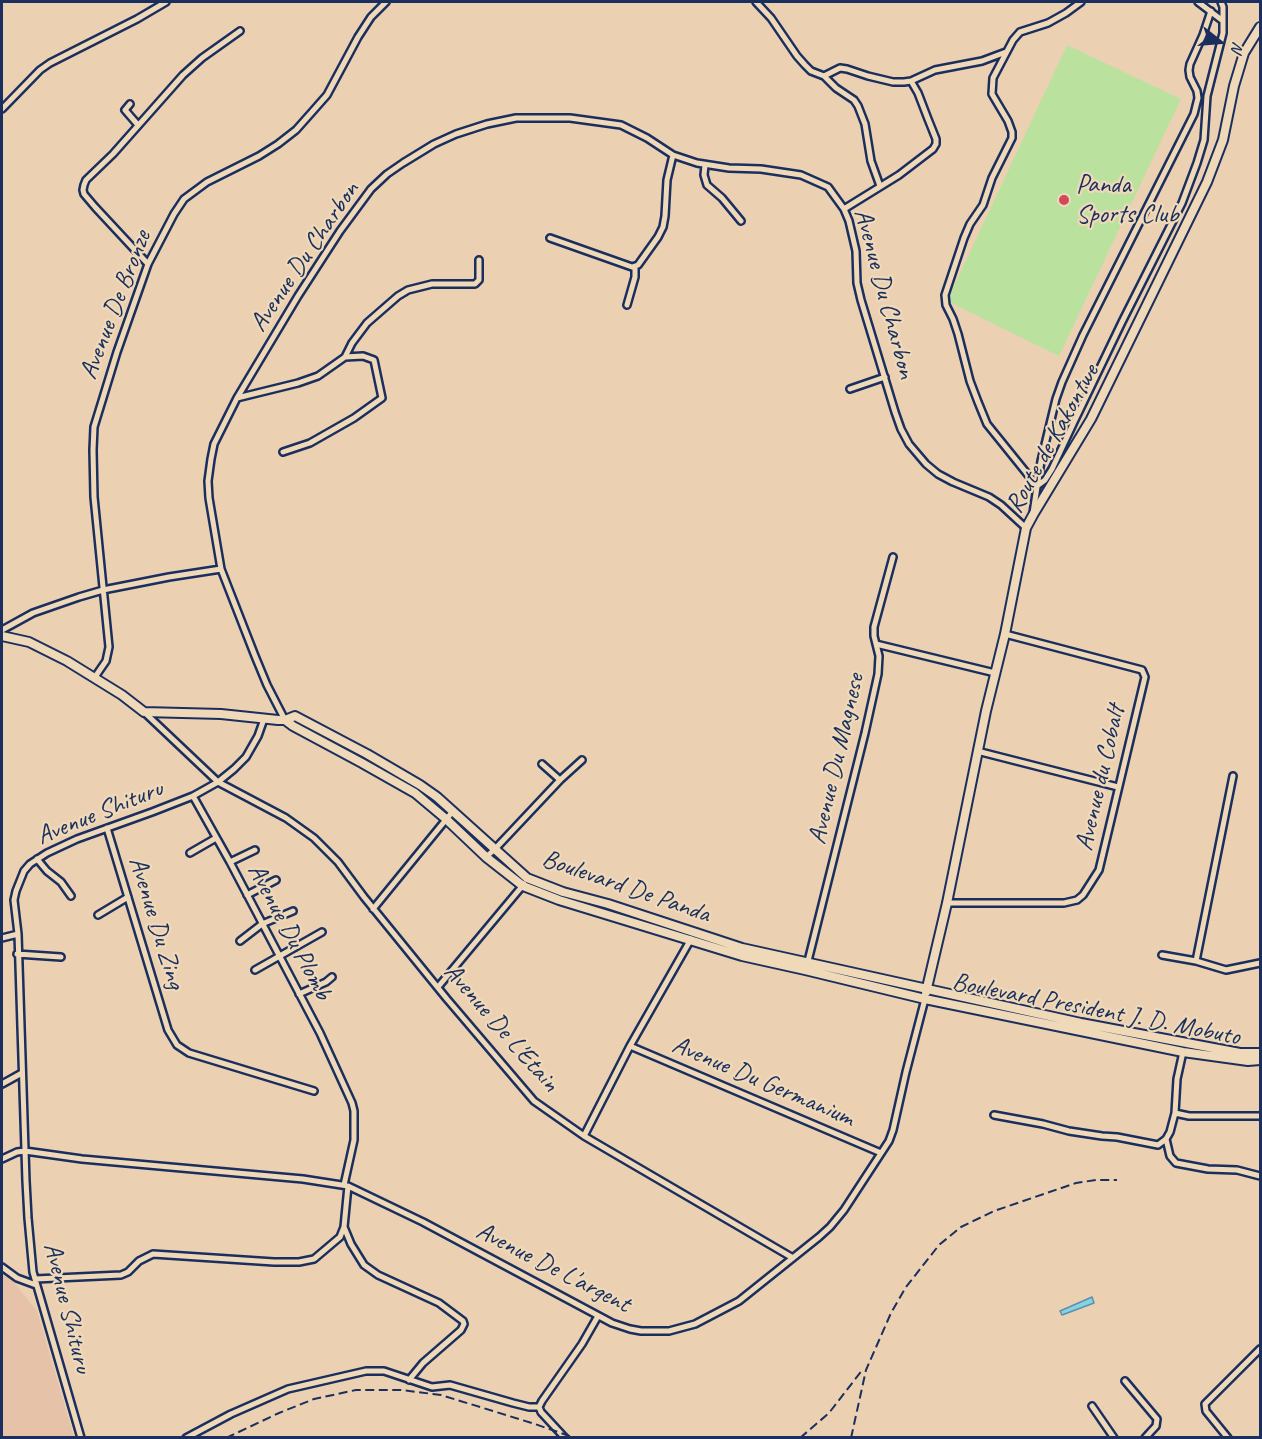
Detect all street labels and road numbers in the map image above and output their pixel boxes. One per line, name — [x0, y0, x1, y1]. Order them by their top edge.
street label: Avenue Du Charbon — [243, 176, 367, 338]
street label: Avenue Du Charbon — [846, 206, 922, 382]
street label: Avenue De Bronze — [73, 226, 159, 384]
street label: Route de Kakontwe — [999, 359, 1107, 519]
street label: Avenue Du Magnese — [802, 671, 872, 847]
street label: Avenue du Cobalt — [1069, 702, 1133, 854]
street label: Avenue Shituru — [32, 774, 168, 852]
street label: Boulevard De Panda — [538, 844, 714, 930]
street label: Avenue Du Zing — [121, 853, 191, 993]
street label: Avenue Du Plomb — [240, 858, 338, 1006]
street label: Avenue De L'Etain — [437, 957, 565, 1099]
street label: Boulevard President J. D. Mobuto — [950, 967, 1242, 1053]
street label: Avenue Du Germanium — [667, 1030, 859, 1134]
street label: Avenue De L'argent — [471, 1216, 635, 1320]
street label: Avenue Shituru — [36, 1240, 98, 1376]

